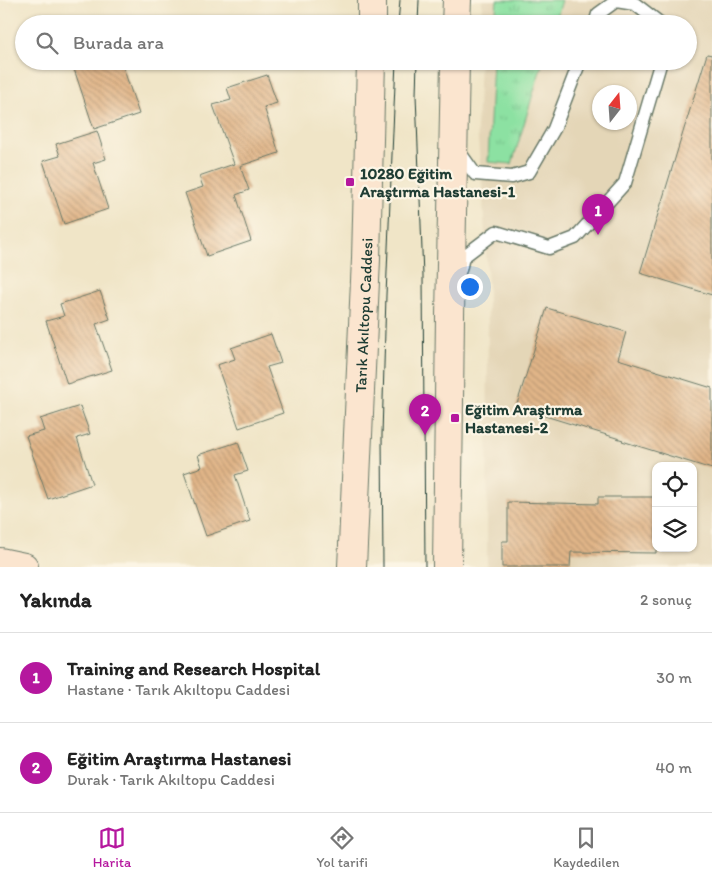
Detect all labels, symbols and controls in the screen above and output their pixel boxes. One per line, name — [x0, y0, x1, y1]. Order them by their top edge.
search box — [15, 15, 697, 70]
icon: search — [33, 29, 61, 57]
text: Burada ara — [73, 31, 164, 54]
north arrow — [592, 85, 637, 130]
place label: 10280 Eğitim Araştırma Hastanesi-1 — [359, 164, 516, 202]
marker: 10280 Eğitim Araştırma Hastanesi-1 — [344, 176, 356, 188]
pin: 1 — [582, 194, 614, 235]
street label: Tarık Akıltopu Caddesi — [351, 238, 377, 393]
your location — [457, 274, 483, 300]
pin: 2 — [409, 394, 441, 435]
place label: Eğitim Araştırma Hastanesi-2 — [465, 400, 583, 437]
marker: Eğitim Araştırma Hastanesi-2 — [449, 412, 461, 424]
map controls — [652, 462, 697, 552]
button: locate — [652, 462, 697, 507]
button: layers — [652, 507, 697, 552]
text: Yakında — [20, 587, 92, 612]
text: 2 sonuç — [640, 590, 692, 609]
text: Training and Research Hospital — [67, 657, 320, 680]
text: 1 — [32, 668, 40, 687]
text: 30 m — [656, 668, 692, 687]
text: Hastane · Tarık Akıltopu Caddesi — [67, 680, 290, 699]
text: Eğitim Araştırma Hastanesi — [67, 747, 291, 770]
text: 2 — [32, 758, 40, 777]
text: 40 m — [655, 758, 692, 777]
text: Durak · Tarık Akıltopu Caddesi — [67, 770, 275, 789]
tab: Harita — [93, 824, 131, 871]
tab: Yol tarifi — [317, 824, 368, 871]
tab: Kaydedilen — [553, 824, 619, 871]

